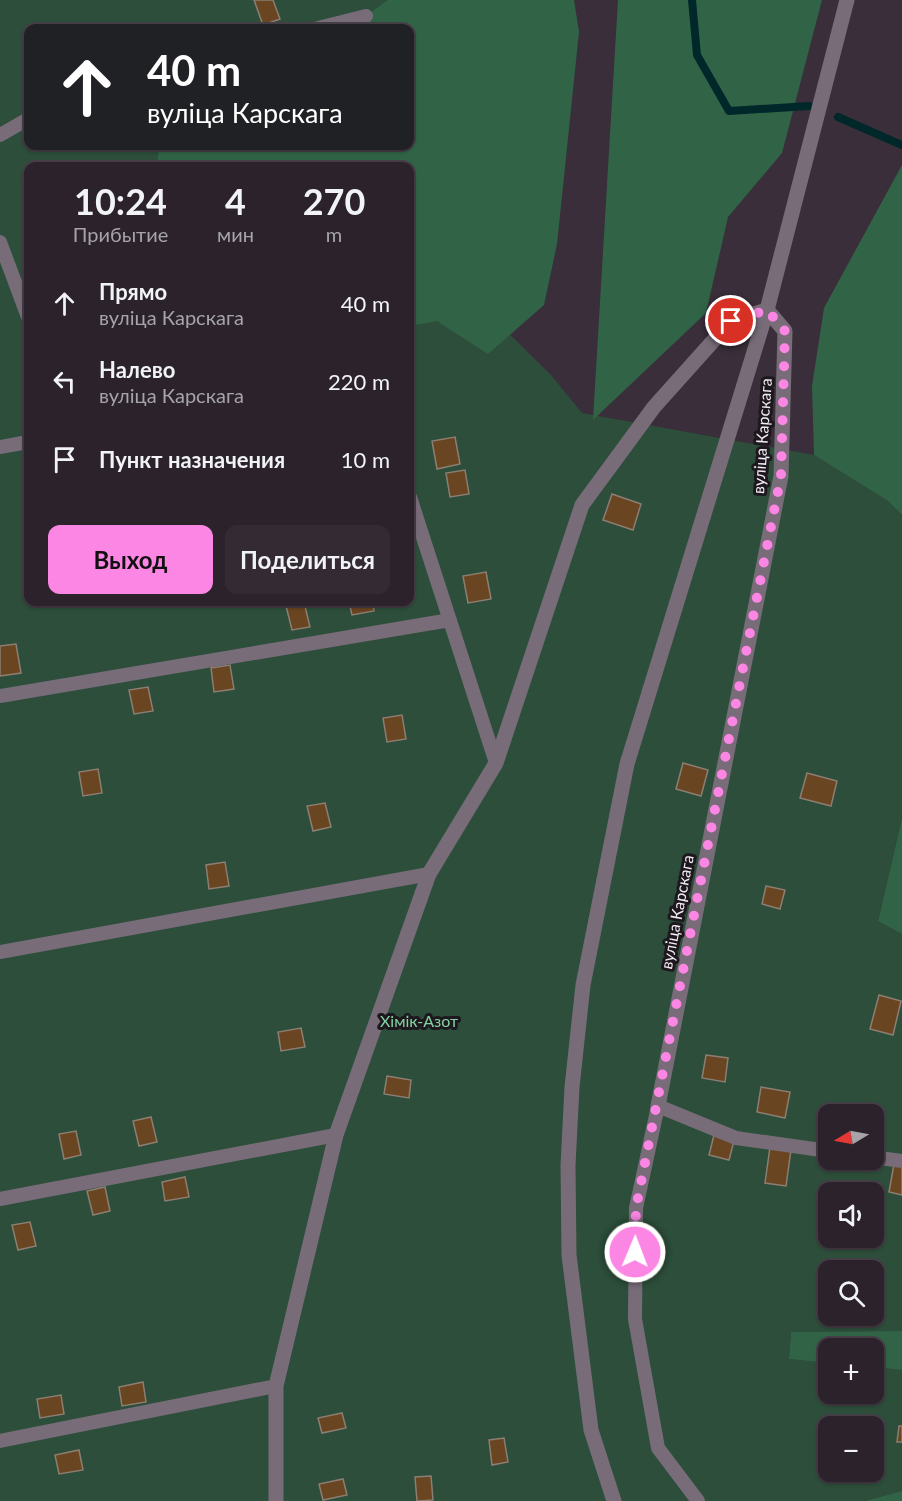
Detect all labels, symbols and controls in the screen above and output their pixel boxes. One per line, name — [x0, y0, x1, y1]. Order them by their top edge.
text: 40 m — [147, 45, 241, 95]
icon: ahead — [48, 48, 126, 126]
text: вуліца Карскага — [147, 96, 343, 129]
text: 10:24 — [74, 179, 167, 223]
text: 4 — [225, 179, 246, 223]
text: 270 — [303, 179, 365, 223]
text: Прибытие — [73, 222, 168, 246]
text: мин — [217, 222, 254, 246]
text: m — [326, 222, 342, 246]
text: Прямо — [99, 278, 167, 305]
icon: ahead — [48, 287, 81, 320]
text: 40 m — [341, 290, 390, 317]
pin — [705, 295, 756, 346]
icon: arrive — [714, 304, 747, 337]
text: вуліца Карскага — [99, 305, 244, 329]
text: Налево — [99, 356, 175, 383]
icon: left — [48, 365, 81, 398]
text: 220 m — [328, 368, 390, 395]
street label: вуліца Карскага — [748, 377, 775, 494]
text: вуліца Карскага — [99, 383, 244, 407]
icon: arrive — [48, 443, 81, 476]
text: Пункт назначения — [99, 446, 285, 473]
text: 10 m — [341, 446, 390, 473]
button: Выход — [48, 525, 213, 594]
button: Поделиться — [225, 525, 390, 594]
street label: вуліца Карскага — [656, 853, 697, 971]
park label: Хімік-Азот — [380, 1011, 458, 1030]
north arrow — [818, 1104, 884, 1170]
map controls — [818, 1104, 884, 1482]
button: sound — [818, 1182, 884, 1248]
position arrow — [603, 1220, 667, 1284]
button: search — [818, 1260, 884, 1326]
button: + — [818, 1338, 884, 1404]
button: − — [818, 1416, 884, 1482]

